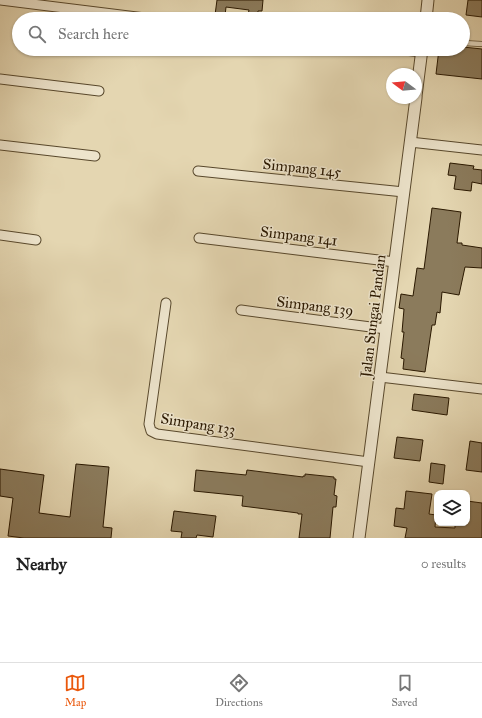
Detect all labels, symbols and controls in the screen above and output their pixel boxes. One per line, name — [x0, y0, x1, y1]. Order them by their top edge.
search box — [12, 12, 470, 56]
icon: search — [26, 23, 48, 45]
text: Search here — [58, 25, 129, 43]
north arrow — [386, 68, 422, 104]
street label: Simpang 145 — [262, 155, 342, 181]
street label: Simpang 141 — [259, 222, 339, 250]
street label: Jalan Sungai Pandan — [356, 253, 390, 381]
street label: Simpang 139 — [275, 292, 355, 320]
street label: Simpang 133 — [159, 409, 237, 439]
map controls — [434, 490, 470, 526]
button: layers — [434, 490, 470, 526]
text: Nearby — [16, 554, 67, 575]
text: 0 results — [421, 556, 466, 572]
tab: Map — [64, 672, 86, 709]
tab: Directions — [215, 672, 263, 709]
tab: Saved — [391, 672, 418, 709]

